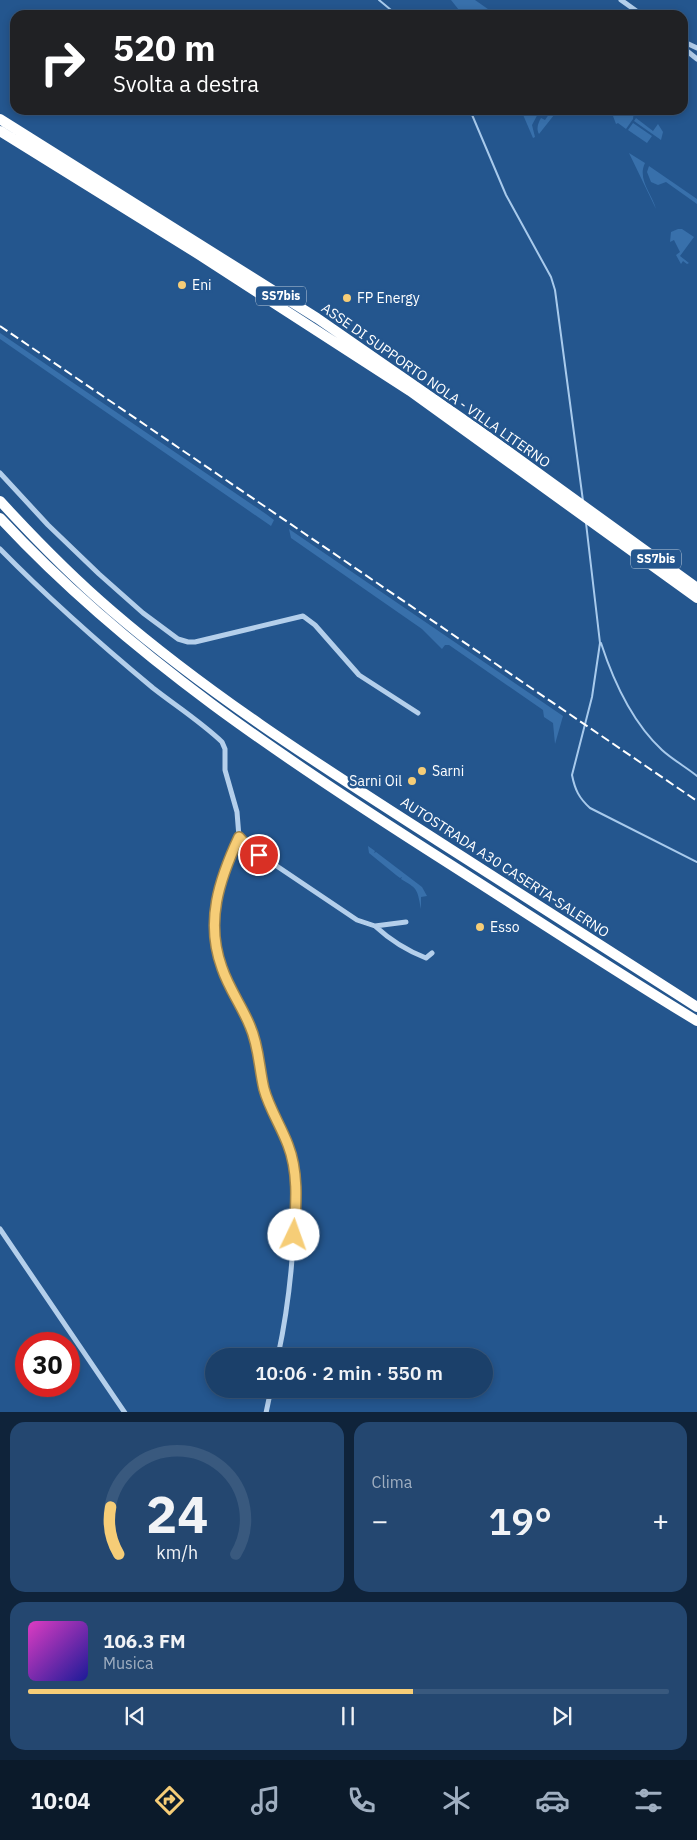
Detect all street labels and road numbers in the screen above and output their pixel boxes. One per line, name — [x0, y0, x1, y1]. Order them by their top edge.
road number: SS7bis — [256, 286, 306, 306]
street label: ASSE DI SUPPORTO NOLA - VILLA LITERNO — [318, 299, 554, 471]
road number: SS7bis — [631, 550, 681, 568]
street label: AUTOSTRADA A30 CASERTA-SALERNO — [397, 793, 613, 941]

